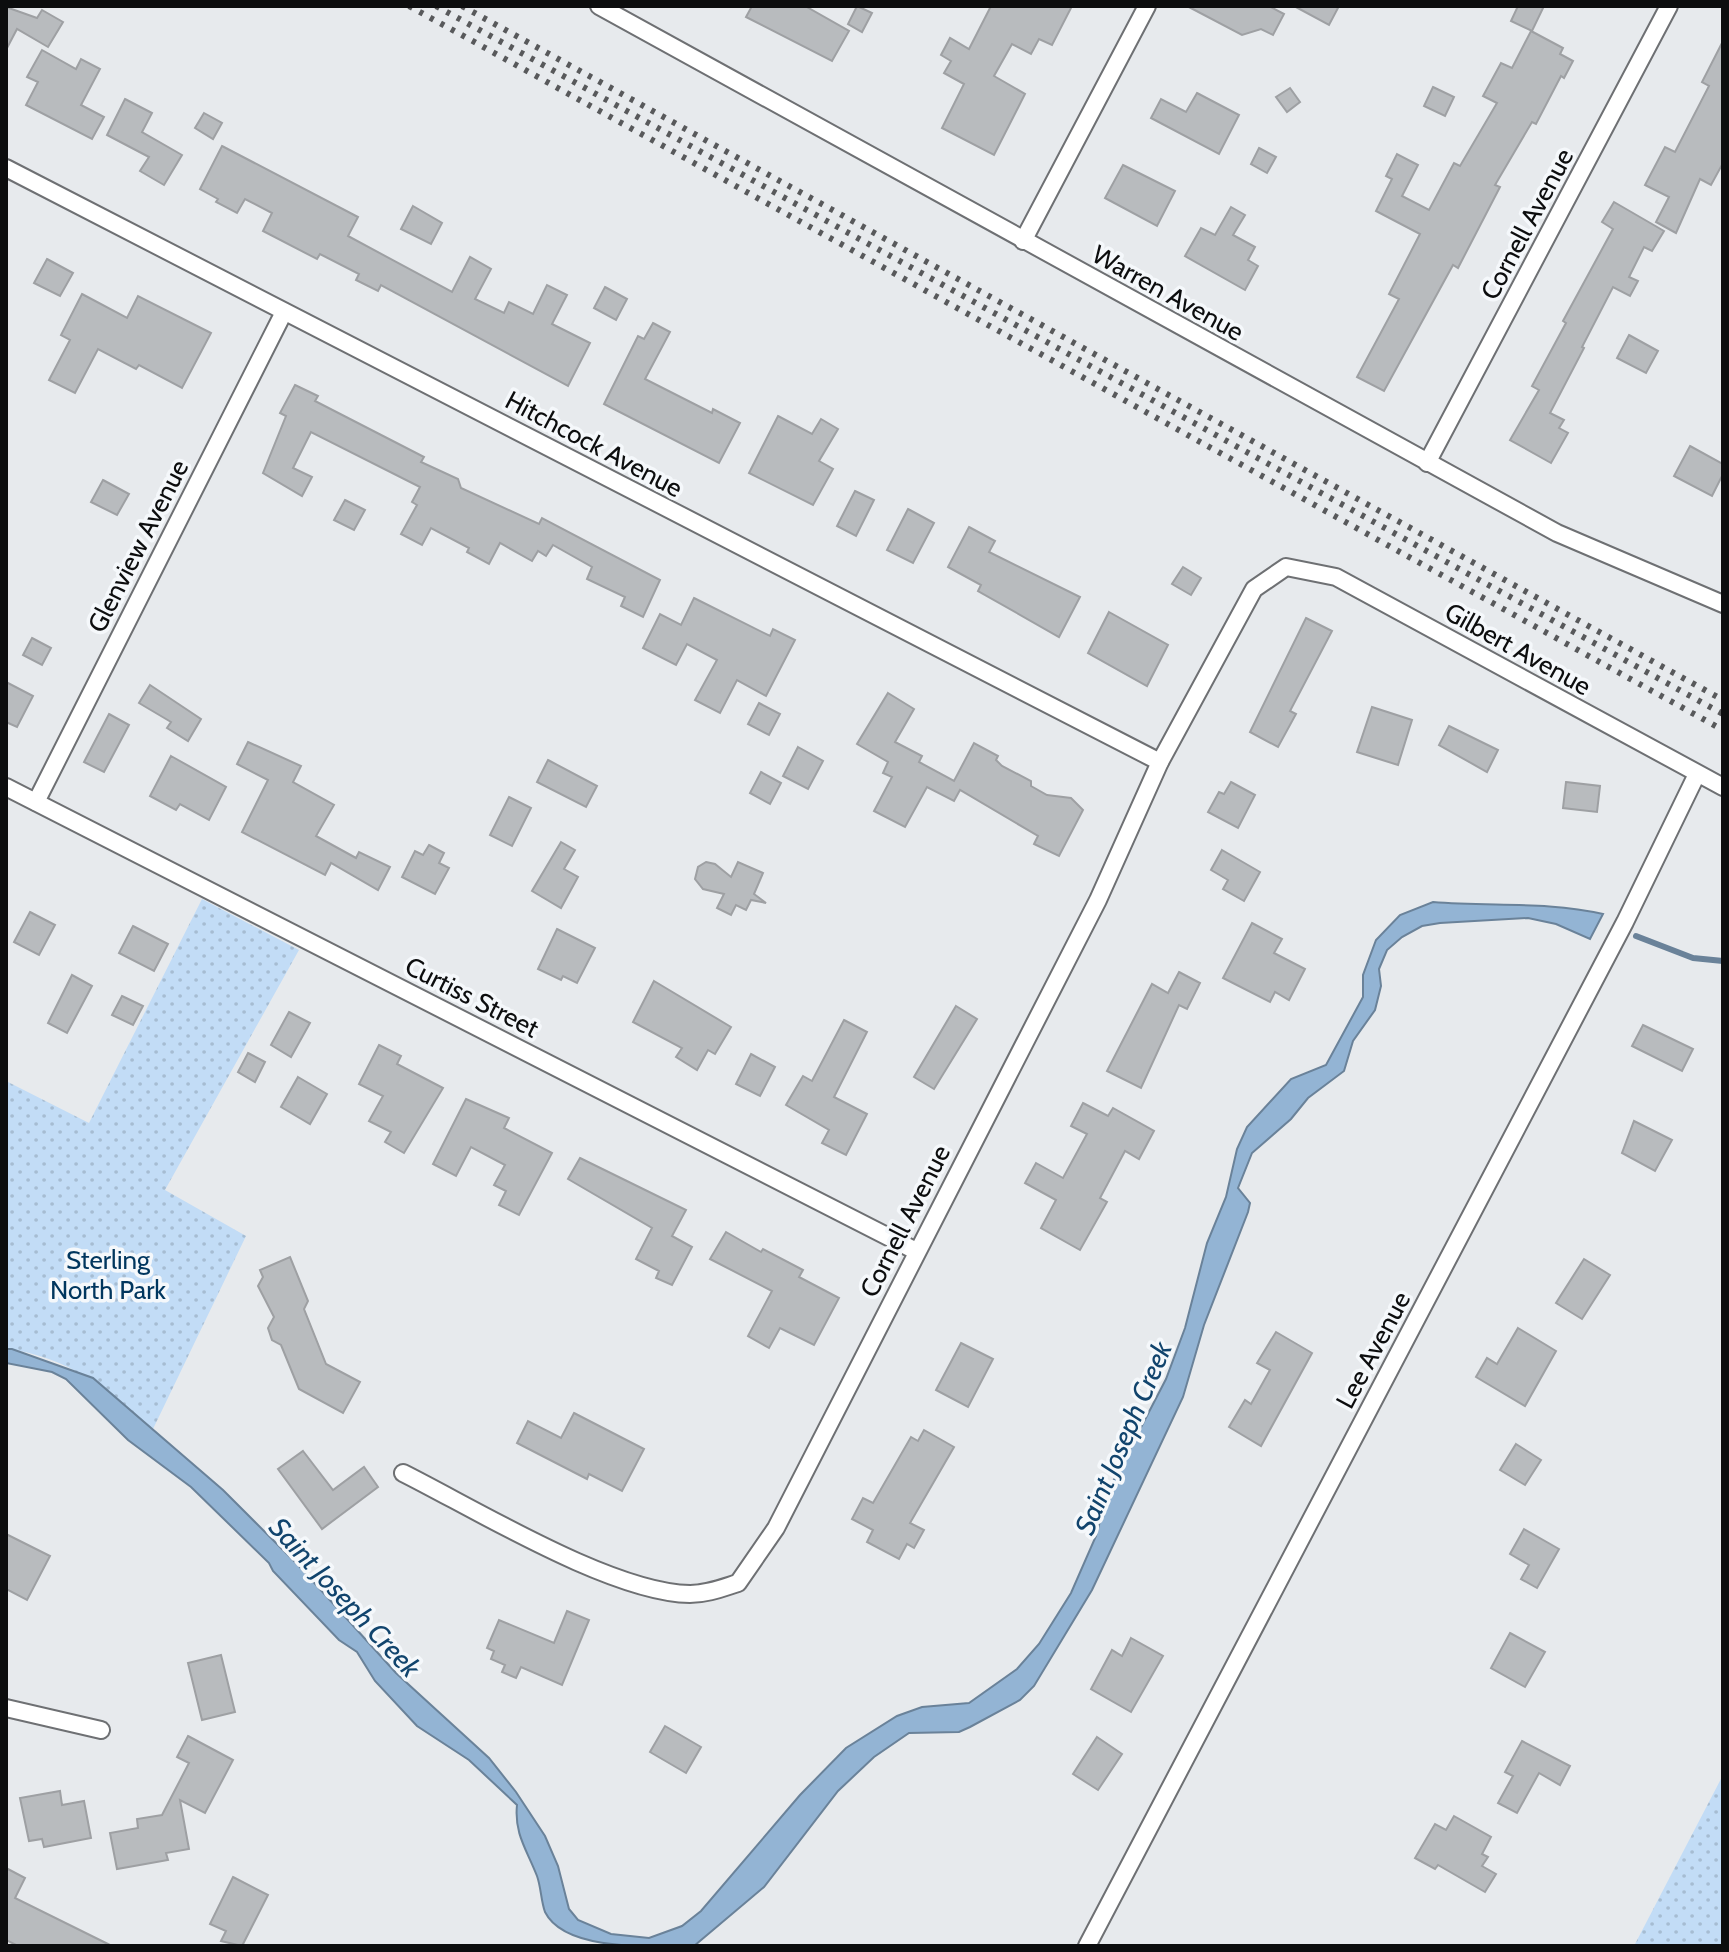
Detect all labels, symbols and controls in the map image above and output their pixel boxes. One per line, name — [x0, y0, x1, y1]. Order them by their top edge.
street label: Cornell Avenue — [1474, 143, 1580, 305]
street label: Warren Avenue — [1087, 238, 1249, 348]
street label: Hitchcock Avenue — [500, 384, 688, 504]
street label: Glenview Avenue — [81, 454, 195, 638]
street label: Gilbert Avenue — [1439, 596, 1597, 702]
street label: Curtiss Street — [400, 950, 544, 1044]
street label: Cornell Avenue — [853, 1140, 957, 1302]
park label: Sterling North Park — [50, 1244, 166, 1306]
street label: Lee Avenue — [1329, 1286, 1417, 1414]
water label: Saint Joseph Creek — [1067, 1336, 1179, 1540]
water label: Saint Joseph Creek — [262, 1510, 428, 1685]

